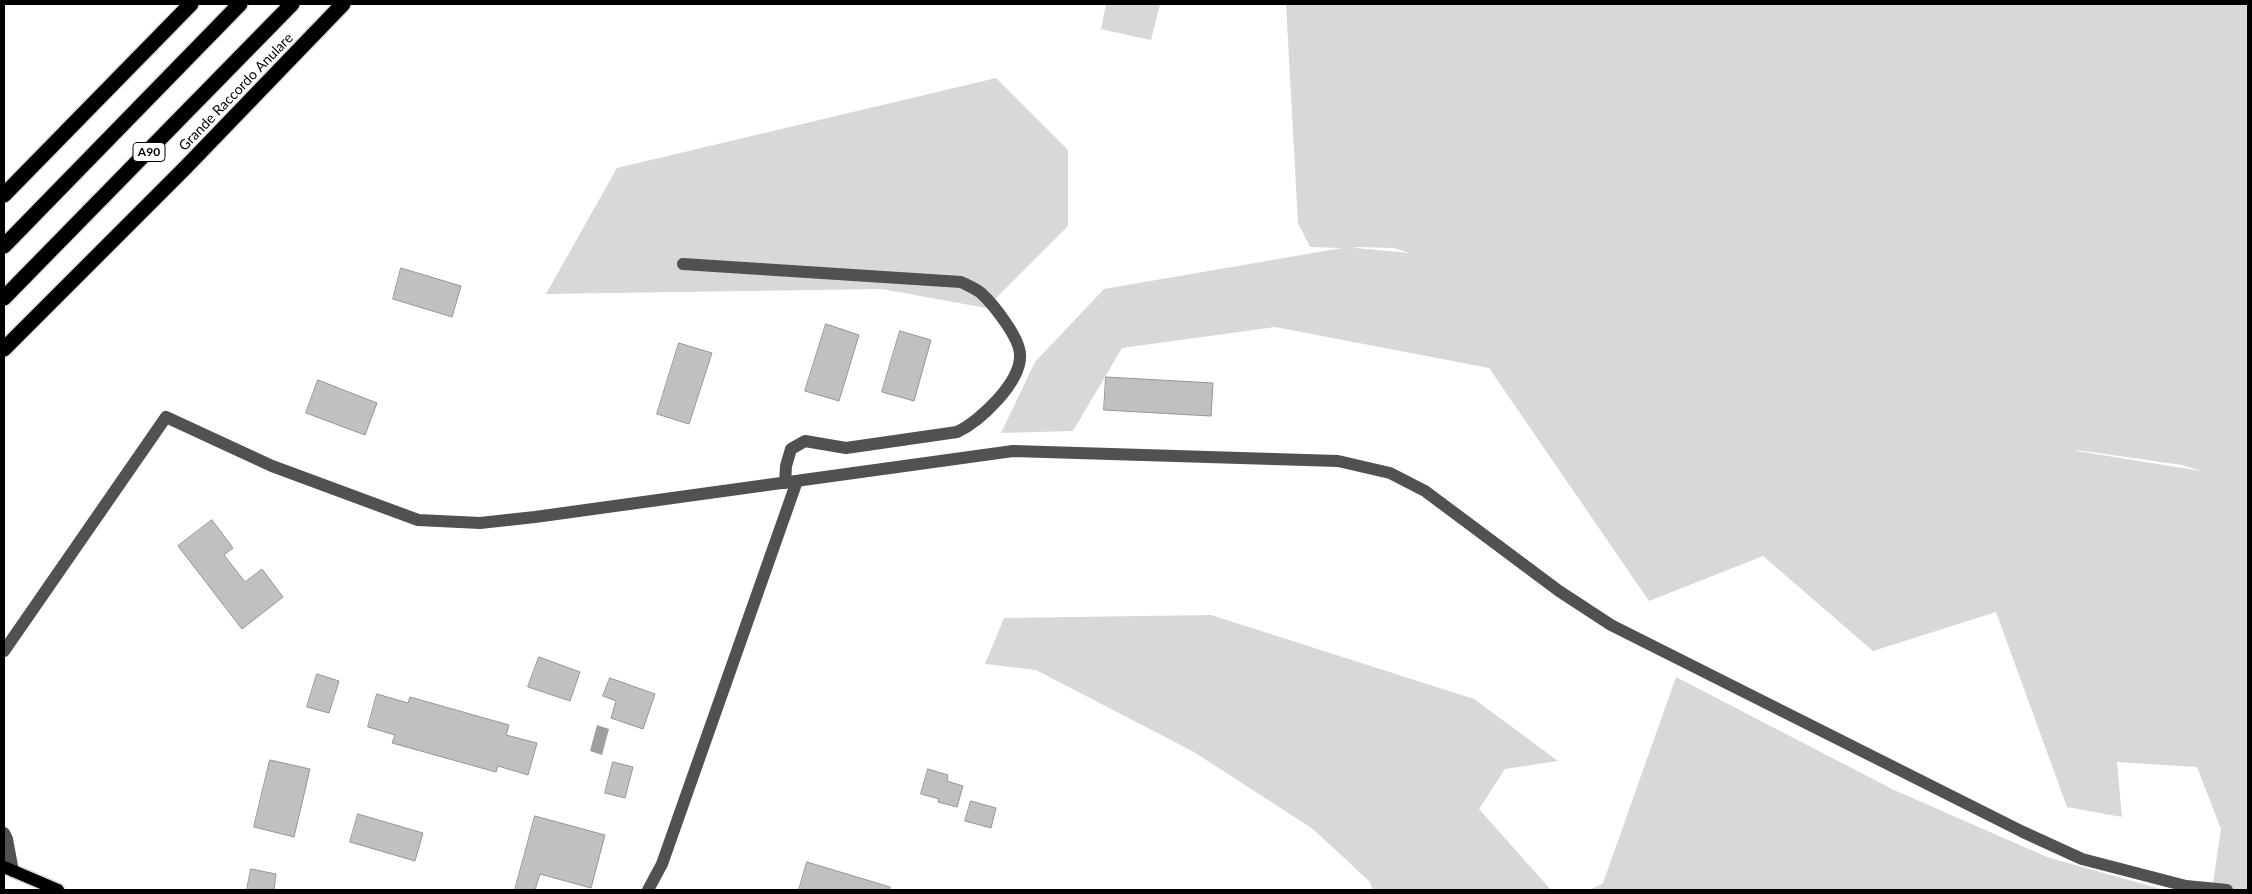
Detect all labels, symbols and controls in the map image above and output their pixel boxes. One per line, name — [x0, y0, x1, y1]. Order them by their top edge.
street label: Grande Raccordo Anulare — [175, 30, 297, 154]
road number: A90 — [133, 142, 165, 162]

